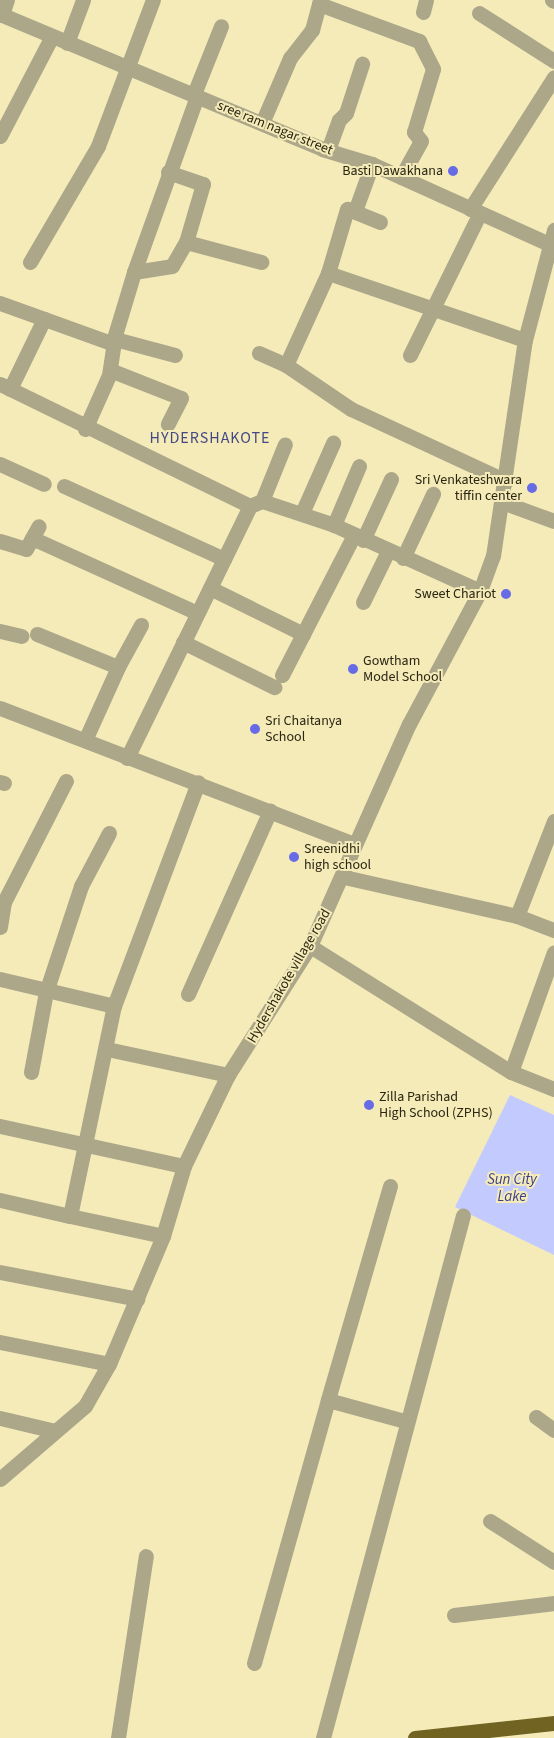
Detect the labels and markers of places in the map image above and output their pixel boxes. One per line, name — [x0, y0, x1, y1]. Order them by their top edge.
place label: Basti Dawakhana — [342, 163, 443, 179]
marker: Basti Dawakhana — [447, 165, 459, 177]
place label: Sri Venkateshwara tiffin center — [415, 472, 522, 504]
marker: Sri Venkateshwara tiffin center — [526, 482, 538, 494]
place label: Sweet Chariot — [414, 586, 496, 602]
marker: Sweet Chariot — [500, 588, 512, 600]
place label: Gowtham Model School — [363, 653, 442, 686]
marker: Gowtham Model School — [347, 663, 359, 675]
place label: Sri Chaitanya School — [265, 713, 342, 746]
marker: Sri Chaitanya School — [249, 723, 261, 735]
place label: Sreenidhi high school — [304, 841, 371, 874]
marker: Sreenidhi high school — [288, 851, 300, 863]
place label: Zilla Parishad High School (ZPHS) — [379, 1089, 493, 1122]
marker: Zilla Parishad High School (ZPHS) — [363, 1099, 375, 1111]

